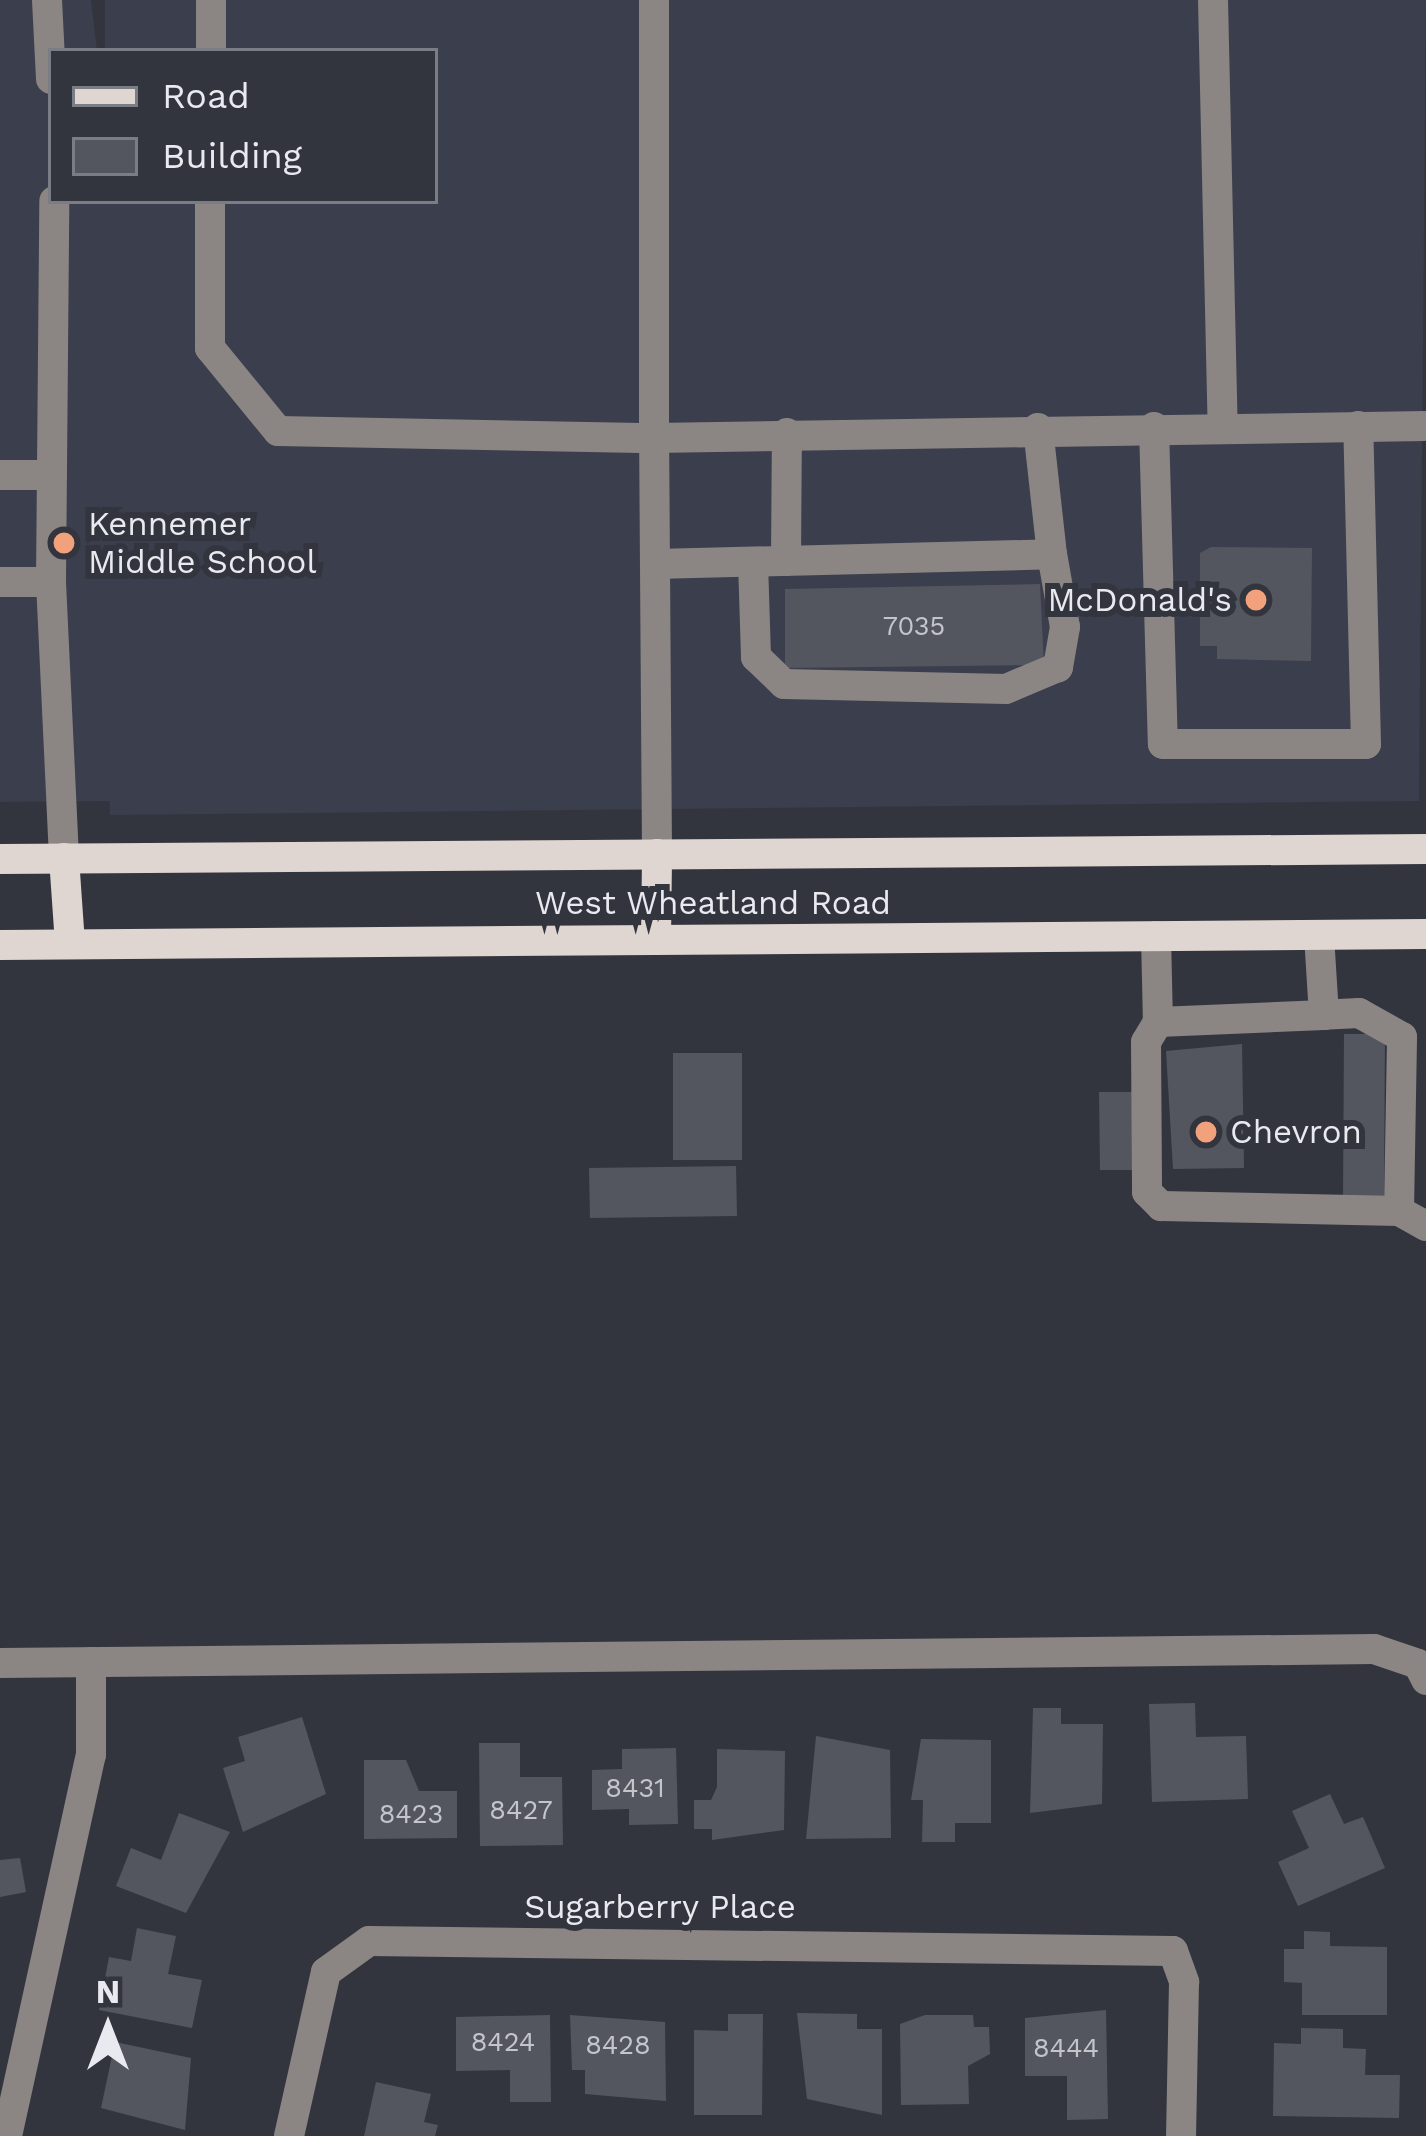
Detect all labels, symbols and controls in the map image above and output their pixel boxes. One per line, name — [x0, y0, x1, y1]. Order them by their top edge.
legend — [48, 48, 438, 204]
text: Road — [162, 75, 250, 117]
text: Building — [162, 135, 302, 177]
place label: Kennemer Middle School — [88, 504, 316, 582]
marker: Kennemer Middle School — [51, 530, 77, 556]
place label: McDonald's — [1047, 580, 1232, 620]
marker: McDonald's — [1243, 587, 1269, 613]
house number: 7035 — [883, 611, 945, 643]
street label: West Wheatland Road — [535, 883, 891, 923]
place label: Chevron — [1230, 1112, 1362, 1152]
marker: Chevron — [1193, 1119, 1219, 1145]
house number: 8431 — [605, 1773, 665, 1805]
house number: 8427 — [489, 1795, 553, 1827]
house number: 8423 — [379, 1799, 443, 1831]
street label: Sugarberry Place — [524, 1887, 796, 1927]
north arrow — [48, 1968, 168, 2088]
text: N — [96, 1972, 120, 2011]
house number: 8424 — [471, 2027, 535, 2059]
house number: 8428 — [585, 2030, 651, 2062]
house number: 8444 — [1033, 2033, 1099, 2065]

